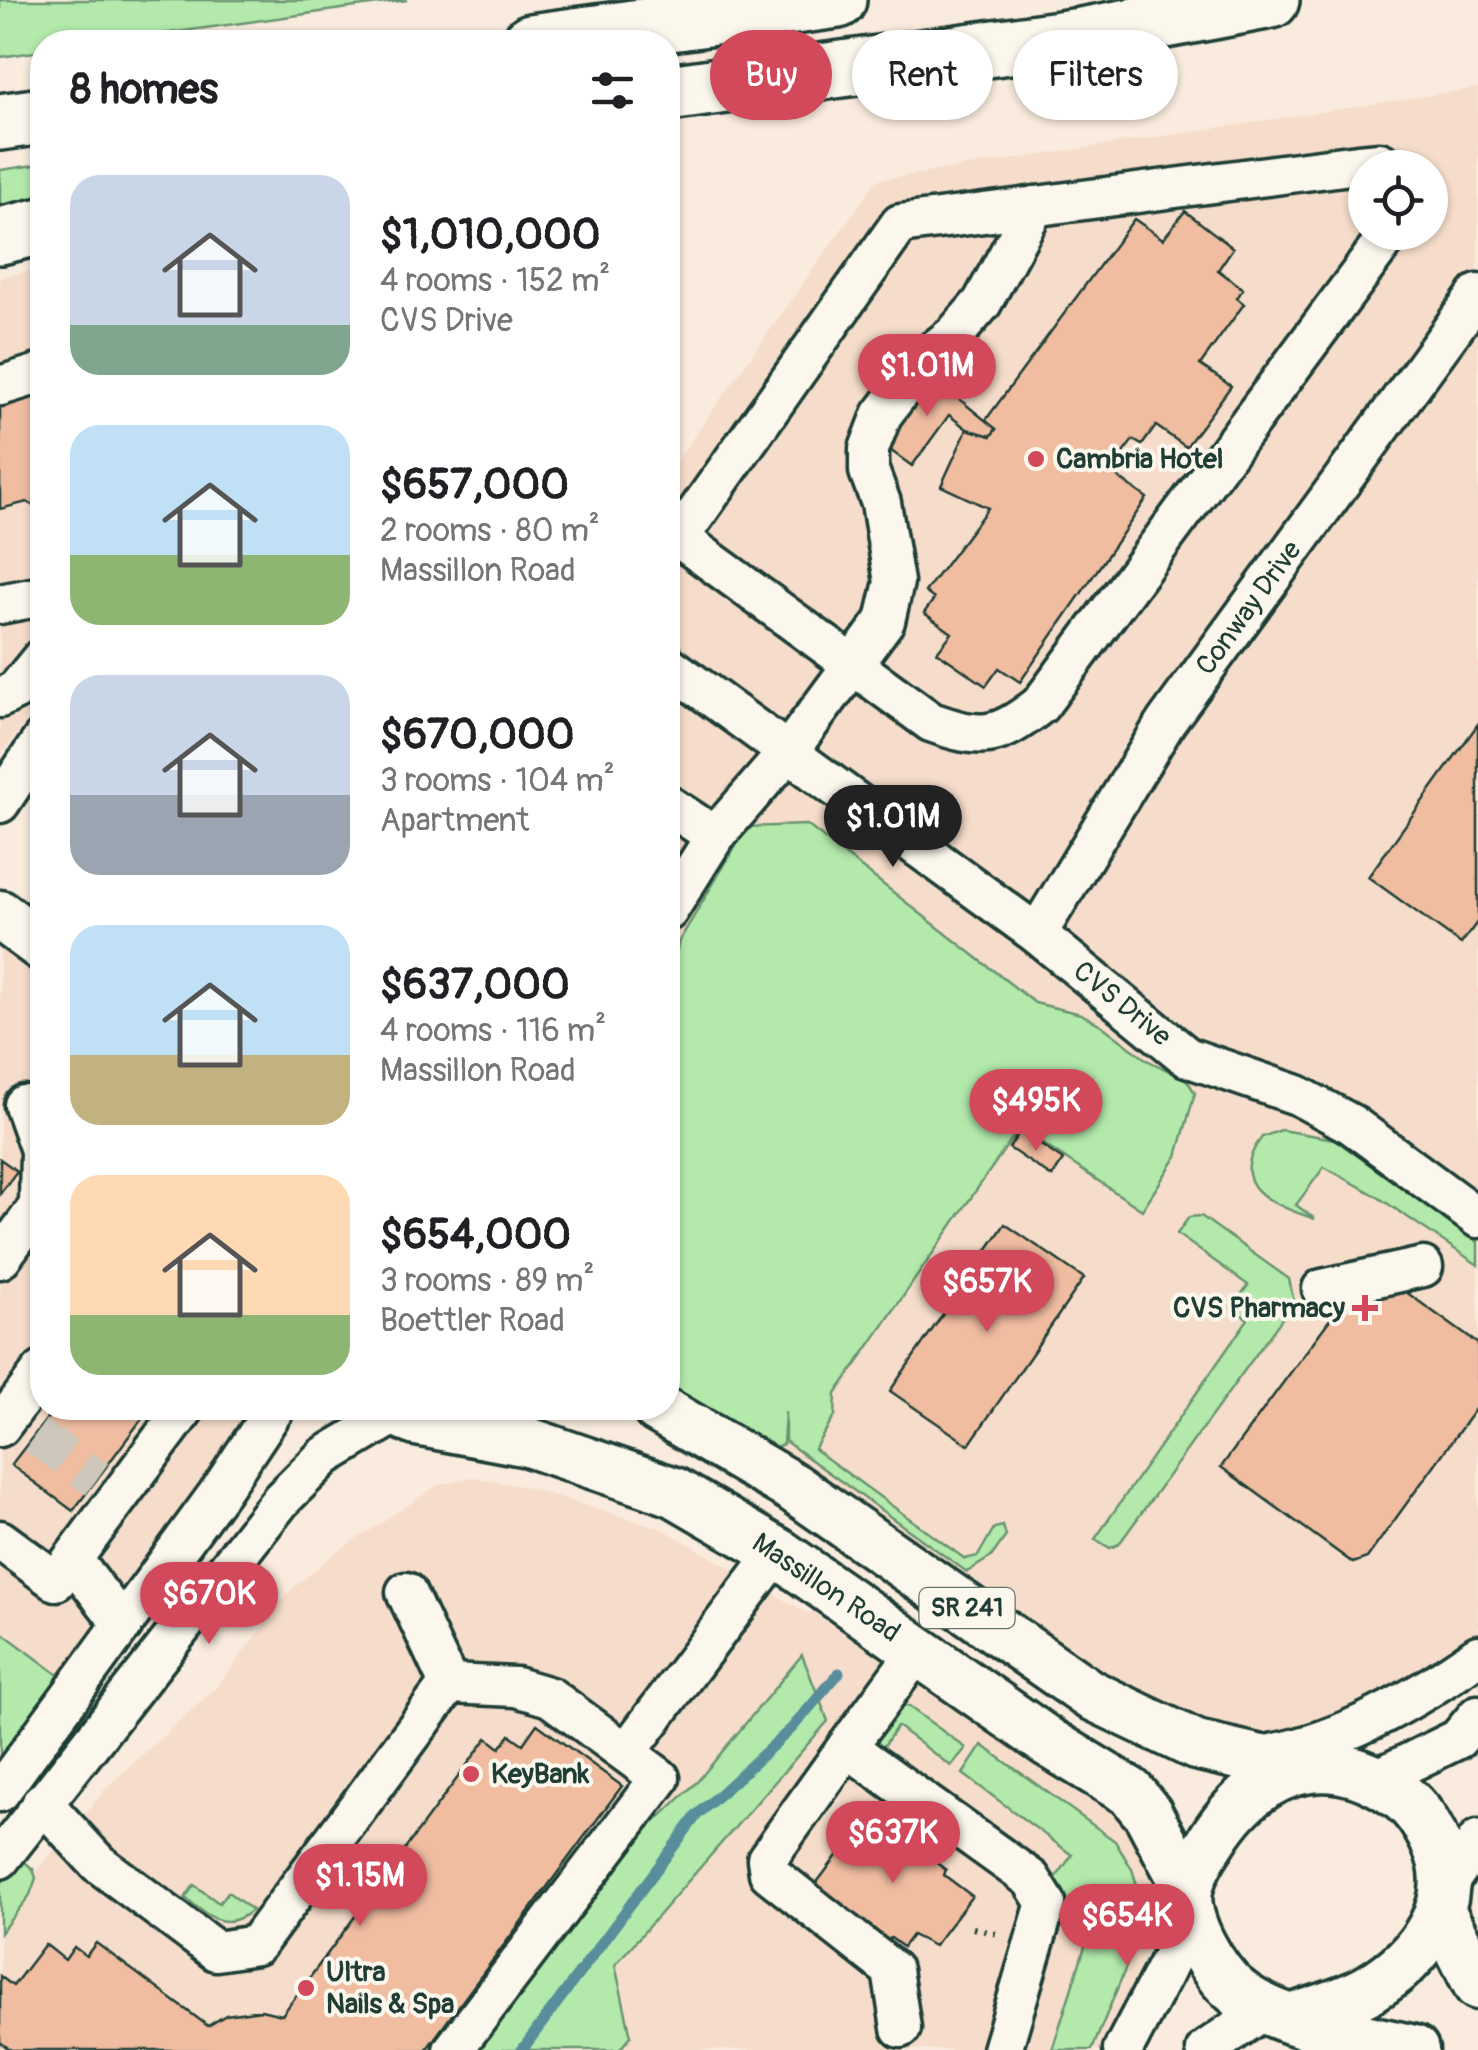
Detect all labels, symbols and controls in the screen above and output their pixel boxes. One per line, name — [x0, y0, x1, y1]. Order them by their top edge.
chip: Buy — [710, 30, 832, 120]
chip: Rent — [852, 30, 993, 120]
chip: Filters — [1013, 30, 1178, 120]
icon: filters — [585, 63, 640, 118]
text: 8 homes — [70, 64, 218, 116]
map controls — [1348, 150, 1448, 250]
button: locate — [1348, 150, 1448, 250]
text: $1,010,000 — [380, 209, 600, 261]
icon: home — [150, 215, 270, 335]
text: 4 rooms · 152 m² — [380, 261, 610, 301]
text: CVS Drive — [380, 301, 513, 341]
pin: $1.01M — [846, 334, 1008, 419]
text: $1.01M — [880, 346, 974, 386]
place label: Cambria Hotel — [1056, 442, 1224, 477]
marker: Cambria Hotel — [1025, 448, 1047, 470]
text: $657,000 — [380, 459, 569, 511]
icon: home — [150, 465, 270, 585]
text: 2 rooms · 80 m² — [380, 511, 600, 551]
street label: Conway Drive — [1189, 534, 1310, 682]
text: Massillon Road — [380, 551, 576, 591]
text: $670,000 — [380, 709, 574, 761]
icon: home — [150, 715, 270, 835]
text: 3 rooms · 104 m² — [380, 761, 615, 801]
pin: $1.01M — [812, 785, 974, 870]
text: $1.01M — [846, 797, 940, 837]
text: Apartment — [380, 801, 529, 841]
street label: CVS Drive — [1066, 954, 1178, 1054]
text: $637,000 — [380, 959, 570, 1011]
icon: home — [150, 965, 270, 1085]
text: 4 rooms · 116 m² — [380, 1011, 606, 1051]
text: Massillon Road — [380, 1051, 576, 1091]
pin: $495K — [966, 1069, 1106, 1154]
text: $495K — [991, 1081, 1081, 1121]
text: $654,000 — [380, 1209, 571, 1261]
icon: home — [150, 1215, 270, 1335]
pin: $657K — [917, 1250, 1057, 1335]
text: 3 rooms · 89 m² — [380, 1261, 594, 1301]
text: $657K — [942, 1262, 1032, 1302]
place label: CVS Pharmacy — [1173, 1291, 1345, 1326]
marker: CVS Pharmacy — [1354, 1297, 1376, 1319]
text: Boettler Road — [380, 1301, 565, 1341]
street label: Massillon Road — [745, 1526, 907, 1650]
pin: $670K — [139, 1562, 279, 1647]
text: $670K — [162, 1574, 256, 1614]
road number: SR 241 — [920, 1588, 1014, 1628]
place label: KeyBank — [491, 1757, 590, 1792]
marker: KeyBank — [460, 1763, 482, 1785]
pin: $637K — [823, 1801, 963, 1886]
text: $637K — [848, 1813, 938, 1853]
pin: $1.15M — [279, 1844, 441, 1929]
text: $1.15M — [315, 1856, 405, 1896]
pin: $654K — [1057, 1884, 1197, 1969]
text: $654K — [1081, 1896, 1173, 1936]
place label: Ultra Nails & Spa — [326, 1955, 454, 2022]
marker: Ultra Nails & Spa — [295, 1977, 317, 1999]

